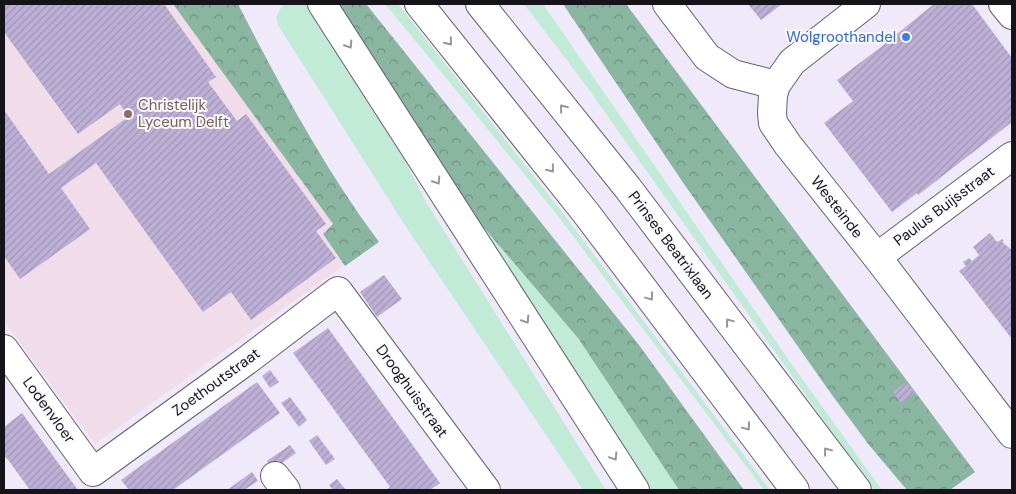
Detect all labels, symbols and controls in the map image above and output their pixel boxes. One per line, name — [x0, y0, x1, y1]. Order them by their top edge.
place label: Wolgroothandel — [786, 27, 896, 47]
marker: Wolgroothandel — [900, 31, 912, 43]
one-way arrow — [443, 36, 452, 46]
one-way arrow — [342, 39, 352, 48]
place label: Christelijk Lyceum Delft — [138, 95, 229, 132]
one-way arrow — [561, 105, 569, 114]
marker: Christelijk Lyceum Delft — [122, 108, 134, 120]
street label: Paulus Buijsstraat — [889, 161, 999, 251]
one-way arrow — [545, 163, 554, 172]
street label: Westeinde — [806, 172, 868, 242]
one-way arrow — [430, 176, 440, 185]
street label: Prinses Beatrixlaan — [624, 187, 718, 303]
one-way arrow — [644, 291, 652, 300]
one-way arrow — [520, 315, 529, 324]
one-way arrow — [726, 318, 735, 328]
street label: Drooghuisstraat — [371, 340, 453, 442]
street label: Zoethoutstraat — [168, 343, 264, 421]
street label: Lodenvloer — [18, 373, 80, 447]
one-way arrow — [742, 421, 750, 430]
one-way arrow — [825, 448, 833, 457]
one-way arrow — [607, 452, 617, 461]

